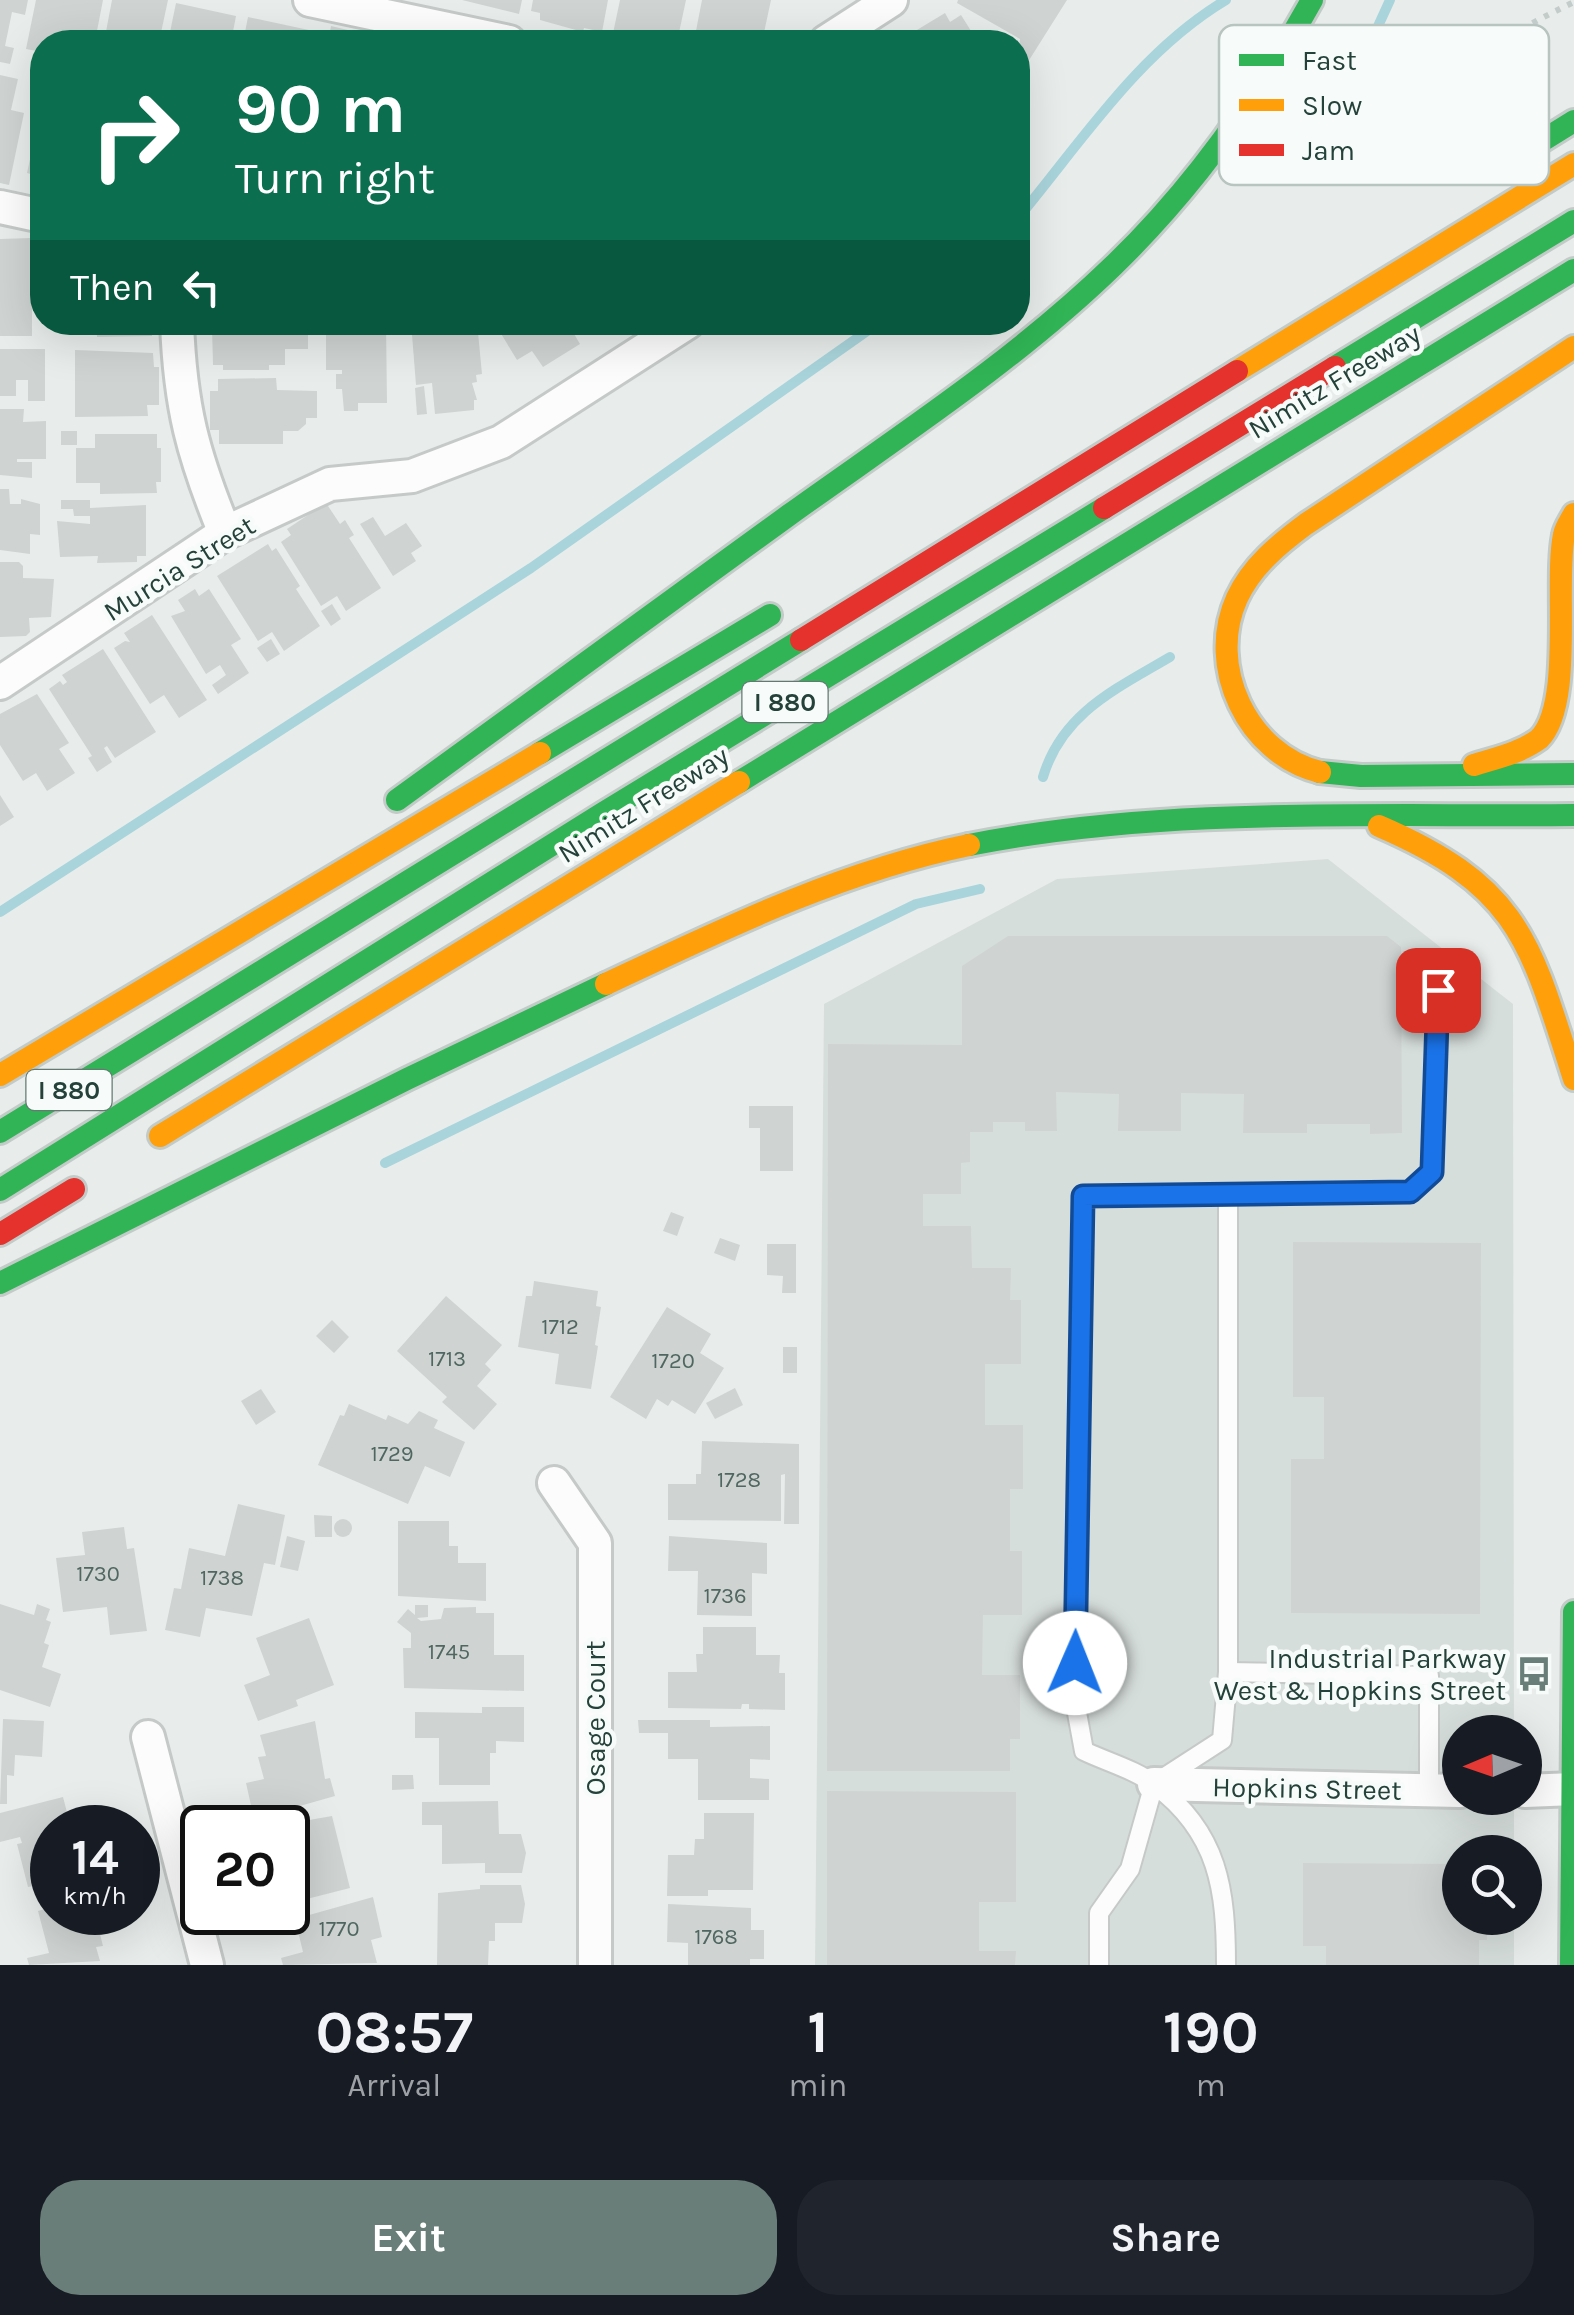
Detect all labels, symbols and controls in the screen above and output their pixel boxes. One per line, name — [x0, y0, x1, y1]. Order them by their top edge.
legend — [1219, 25, 1549, 185]
text: Fast — [1302, 44, 1357, 77]
text: 90 m — [235, 68, 406, 150]
icon: right — [70, 70, 200, 200]
text: Slow — [1302, 89, 1362, 122]
text: Jam — [1302, 134, 1355, 167]
text: Turn right — [235, 152, 435, 204]
icon: left — [174, 260, 229, 315]
text: Then — [70, 265, 154, 310]
street label: Nimitz Freeway — [1242, 317, 1426, 446]
street label: Murcia Street — [97, 509, 261, 628]
road number: I 880 — [742, 682, 828, 722]
street label: Nimitz Freeway — [552, 739, 735, 870]
pin — [1396, 948, 1481, 1033]
icon: arrive — [1411, 963, 1466, 1018]
road number: I 880 — [27, 1070, 112, 1110]
house number: 1712 — [541, 1314, 579, 1340]
house number: 1713 — [428, 1346, 466, 1372]
house number: 1720 — [651, 1348, 695, 1374]
house number: 1729 — [370, 1441, 414, 1467]
house number: 1728 — [717, 1467, 761, 1493]
house number: 1730 — [76, 1561, 120, 1587]
house number: 1738 — [200, 1565, 244, 1591]
house number: 1736 — [703, 1583, 747, 1609]
position arrow — [1023, 1611, 1127, 1715]
house number: 1745 — [428, 1639, 470, 1665]
street label: Osage Court — [579, 1640, 612, 1796]
place label: Industrial Parkway West & Hopkins Street — [1214, 1642, 1506, 1707]
bus stop icon: Industrial Parkway West & Hopkins Street — [1515, 1655, 1553, 1693]
north arrow — [1442, 1715, 1542, 1815]
map controls — [1442, 1715, 1542, 1935]
street label: Hopkins Street — [1212, 1770, 1402, 1807]
speed limit sign: 20 — [180, 1805, 310, 1935]
text: 14 — [71, 1828, 119, 1887]
button: search — [1442, 1835, 1542, 1935]
text: km/h — [63, 1881, 127, 1910]
house number: 1770 — [319, 1916, 360, 1942]
house number: 1768 — [694, 1924, 738, 1950]
text: 08:57 — [315, 1997, 473, 2067]
text: 1 — [807, 1997, 829, 2067]
text: 190 — [1163, 1997, 1259, 2067]
text: Arrival — [347, 2067, 441, 2104]
text: min — [788, 2067, 847, 2104]
text: m — [1196, 2067, 1226, 2104]
button: Exit — [40, 2180, 777, 2295]
button: Share — [797, 2180, 1534, 2295]

